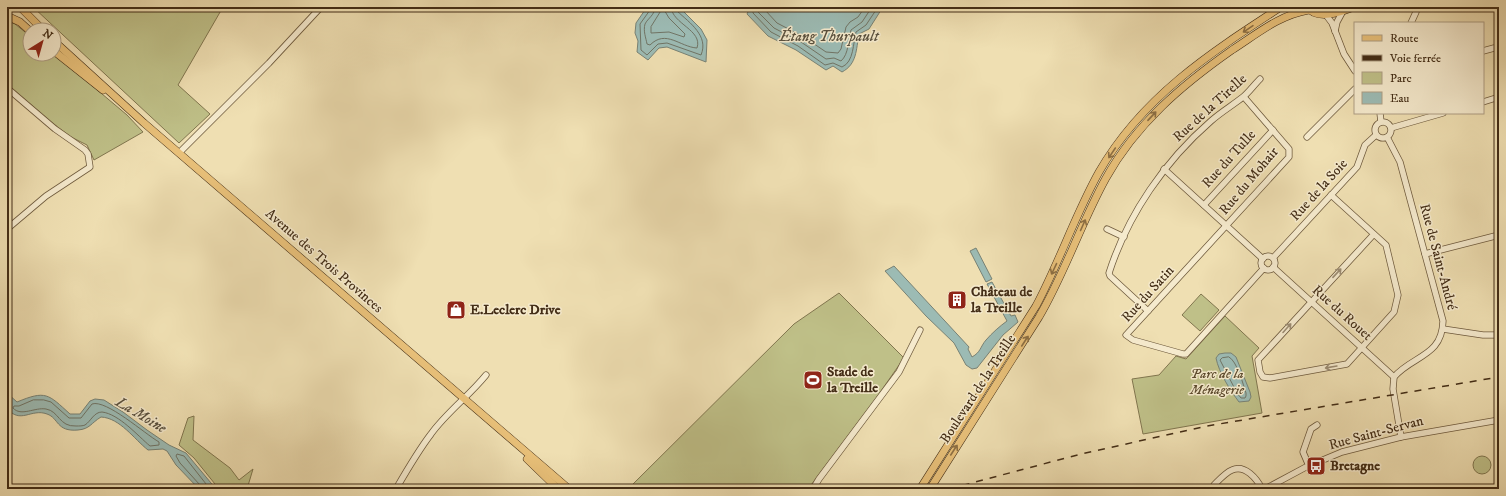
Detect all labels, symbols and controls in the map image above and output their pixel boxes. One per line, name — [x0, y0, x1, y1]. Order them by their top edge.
north arrow — [22, 22, 62, 62]
legend — [1354, 22, 1484, 114]
one-way arrow — [1243, 25, 1254, 33]
text: N — [40, 27, 55, 43]
water label: Étang Thurpault — [778, 27, 880, 46]
text: Route — [1390, 31, 1418, 46]
text: Voie ferrée — [1389, 51, 1441, 66]
street label: Rue de la Tirelle — [1169, 70, 1251, 146]
text: Parc — [1390, 71, 1412, 86]
text: Eau — [1390, 91, 1410, 106]
one-way arrow — [1147, 111, 1157, 121]
street label: Rue du Tulle — [1198, 126, 1260, 192]
street label: Rue du Mohair — [1215, 143, 1283, 219]
one-way arrow — [1107, 147, 1115, 159]
street label: Rue de la Soie — [1286, 155, 1352, 225]
street label: Rue de Saint-André — [1415, 202, 1461, 312]
street label: Avenue des Trois Provinces — [261, 205, 387, 317]
one-way arrow — [1080, 219, 1087, 231]
street label: Rue du Satin — [1118, 261, 1179, 326]
one-way arrow — [1050, 263, 1057, 275]
one-way arrow — [1333, 268, 1342, 278]
street label: Rue du Rouet — [1308, 281, 1376, 345]
place label: Château de la Treille — [970, 283, 1033, 317]
building icon: Château de la Treille — [946, 289, 968, 311]
shop icon: E.Leclerc Drive — [445, 299, 467, 321]
place label: E.Leclerc Drive — [470, 301, 561, 319]
one-way arrow — [1283, 323, 1292, 333]
street label: Boulevard de la Treille — [936, 331, 1020, 447]
one-way arrow — [1021, 335, 1029, 347]
place label: Stade de la Treille — [826, 363, 878, 397]
one-way arrow — [1324, 363, 1337, 371]
park label: Parc de la Ménagerie — [1189, 365, 1245, 399]
sports icon: Stade de la Treille — [802, 369, 824, 391]
water label: La Moine — [111, 392, 171, 438]
street label: Rue Saint-Servan — [1327, 412, 1426, 454]
one-way arrow — [950, 445, 958, 456]
bus stop icon: Bretagne — [1305, 455, 1327, 477]
place label: Bretagne — [1330, 457, 1380, 475]

